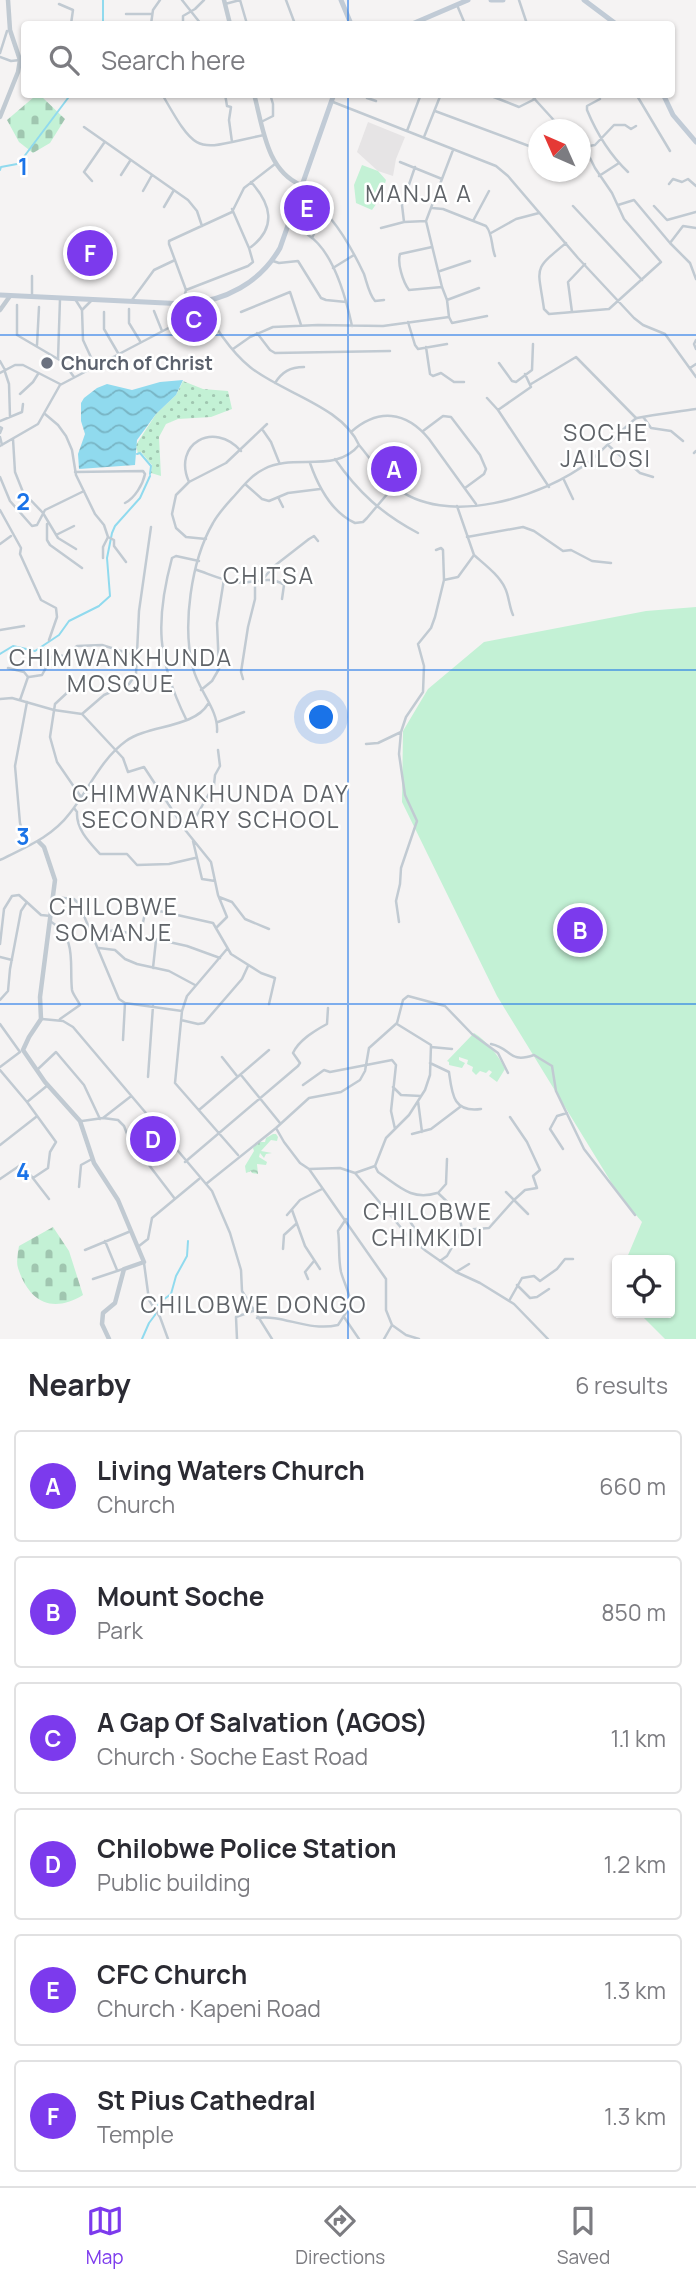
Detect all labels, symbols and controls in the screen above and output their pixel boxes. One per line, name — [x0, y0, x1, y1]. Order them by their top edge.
search box — [21, 21, 675, 98]
icon: search — [45, 41, 83, 79]
text: Search here — [101, 42, 246, 78]
north arrow — [528, 119, 591, 182]
text: 1 — [18, 150, 28, 182]
district label: MANJA A — [365, 177, 473, 209]
pin: E — [284, 182, 330, 234]
pin: F — [67, 227, 113, 279]
pin: C — [171, 293, 217, 345]
place label: Church of Christ — [61, 350, 213, 376]
marker: Church of Christ — [39, 355, 55, 371]
district label: SOCHE JAILOSI — [560, 416, 652, 474]
pin: A — [371, 443, 417, 495]
text: 2 — [16, 485, 30, 517]
district label: CHITSA — [223, 559, 315, 591]
district label: CHIMWANKHUNDA MOSQUE — [9, 641, 233, 699]
your location — [304, 700, 338, 734]
district label: CHIMWANKHUNDA DAY SECONDARY SCHOOL — [72, 777, 350, 835]
text: 3 — [16, 820, 30, 852]
district label: CHILOBWE SOMANJE — [49, 890, 179, 948]
pin: B — [557, 904, 603, 956]
pin: D — [130, 1113, 176, 1165]
text: 4 — [16, 1155, 30, 1187]
district label: CHILOBWE CHIMKIDI — [363, 1195, 493, 1253]
map controls — [612, 1255, 675, 1318]
button: locate — [612, 1255, 675, 1318]
district label: CHILOBWE DONGO — [141, 1288, 367, 1320]
text: Nearby — [28, 1364, 131, 1405]
text: 6 results — [575, 1369, 668, 1401]
text: Living Waters Church — [97, 1452, 365, 1488]
text: A — [45, 1470, 61, 1502]
text: 660 m — [599, 1470, 666, 1502]
text: Church — [97, 1488, 175, 1520]
text: Mount Soche — [97, 1578, 264, 1614]
text: B — [46, 1596, 60, 1628]
text: 850 m — [601, 1596, 666, 1628]
text: Park — [97, 1614, 143, 1646]
text: A Gap Of Salvation (AGOS) — [97, 1704, 428, 1740]
text: C — [45, 1722, 62, 1754]
text: 1.1 km — [610, 1722, 666, 1754]
text: Church · Soche East Road — [97, 1740, 368, 1772]
text: Chilobwe Police Station — [97, 1830, 397, 1866]
text: D — [45, 1848, 61, 1880]
text: 1.2 km — [603, 1848, 666, 1880]
text: Public building — [97, 1866, 251, 1898]
text: CFC Church — [97, 1956, 247, 1992]
text: E — [46, 1974, 60, 2006]
text: 1.3 km — [604, 1974, 666, 2006]
text: Church · Kapeni Road — [97, 1992, 321, 2024]
text: St Pius Cathedral — [97, 2082, 316, 2118]
text: F — [47, 2100, 59, 2132]
text: 1.3 km — [604, 2100, 666, 2132]
text: Temple — [97, 2118, 174, 2150]
tab: Map — [86, 2202, 124, 2270]
tab: Directions — [295, 2202, 385, 2270]
tab: Saved — [557, 2202, 610, 2270]

